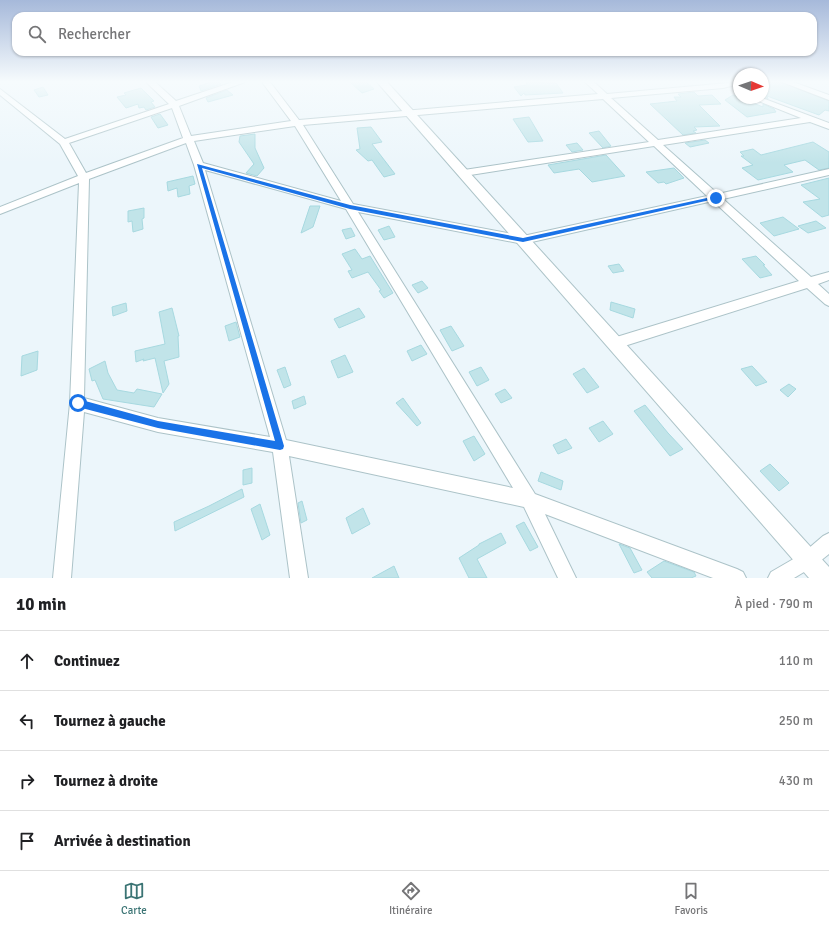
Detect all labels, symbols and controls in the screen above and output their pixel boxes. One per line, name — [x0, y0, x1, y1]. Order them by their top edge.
search box — [12, 12, 817, 56]
icon: search — [26, 23, 48, 45]
text: Rechercher — [58, 25, 131, 43]
north arrow — [733, 68, 769, 104]
route end — [707, 189, 725, 207]
route start — [69, 394, 87, 412]
text: 10 min — [16, 594, 66, 615]
text: À pied · 790 m — [734, 596, 813, 612]
icon: ahead — [16, 650, 38, 672]
text: Continuez — [54, 652, 120, 670]
text: 110 m — [779, 653, 813, 669]
icon: left — [16, 710, 38, 732]
text: Tournez à gauche — [54, 712, 166, 730]
text: 250 m — [779, 713, 813, 729]
icon: right — [16, 770, 38, 792]
text: Tournez à droite — [54, 772, 158, 790]
text: 430 m — [779, 773, 813, 789]
icon: arrive — [16, 830, 38, 852]
text: Arrivée à destination — [54, 832, 191, 850]
tab: Carte — [121, 880, 147, 917]
tab: Itinéraire — [389, 880, 432, 917]
tab: Favoris — [675, 880, 708, 917]

